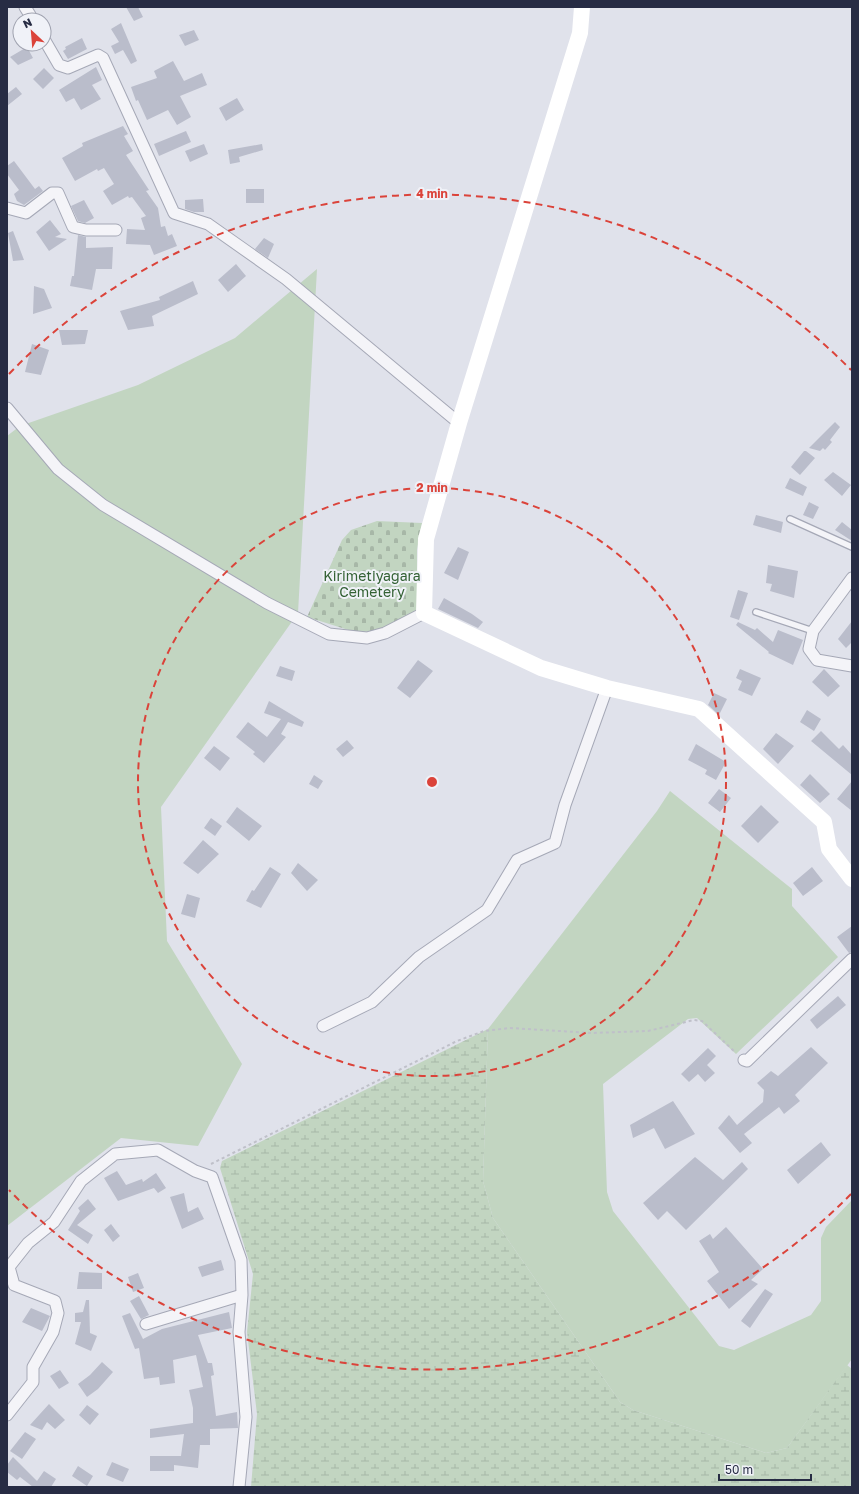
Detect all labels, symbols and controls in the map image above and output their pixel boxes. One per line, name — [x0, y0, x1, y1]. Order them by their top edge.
north arrow — [12, 12, 52, 52]
text: N — [21, 15, 34, 30]
text: 4 min — [416, 186, 448, 201]
text: 2 min — [416, 480, 448, 495]
park label: Kirimetiyagara Cemetery — [323, 567, 421, 600]
centre of rings — [425, 775, 439, 789]
scale bar — [719, 1456, 811, 1482]
text: 50 m — [725, 1462, 753, 1477]

